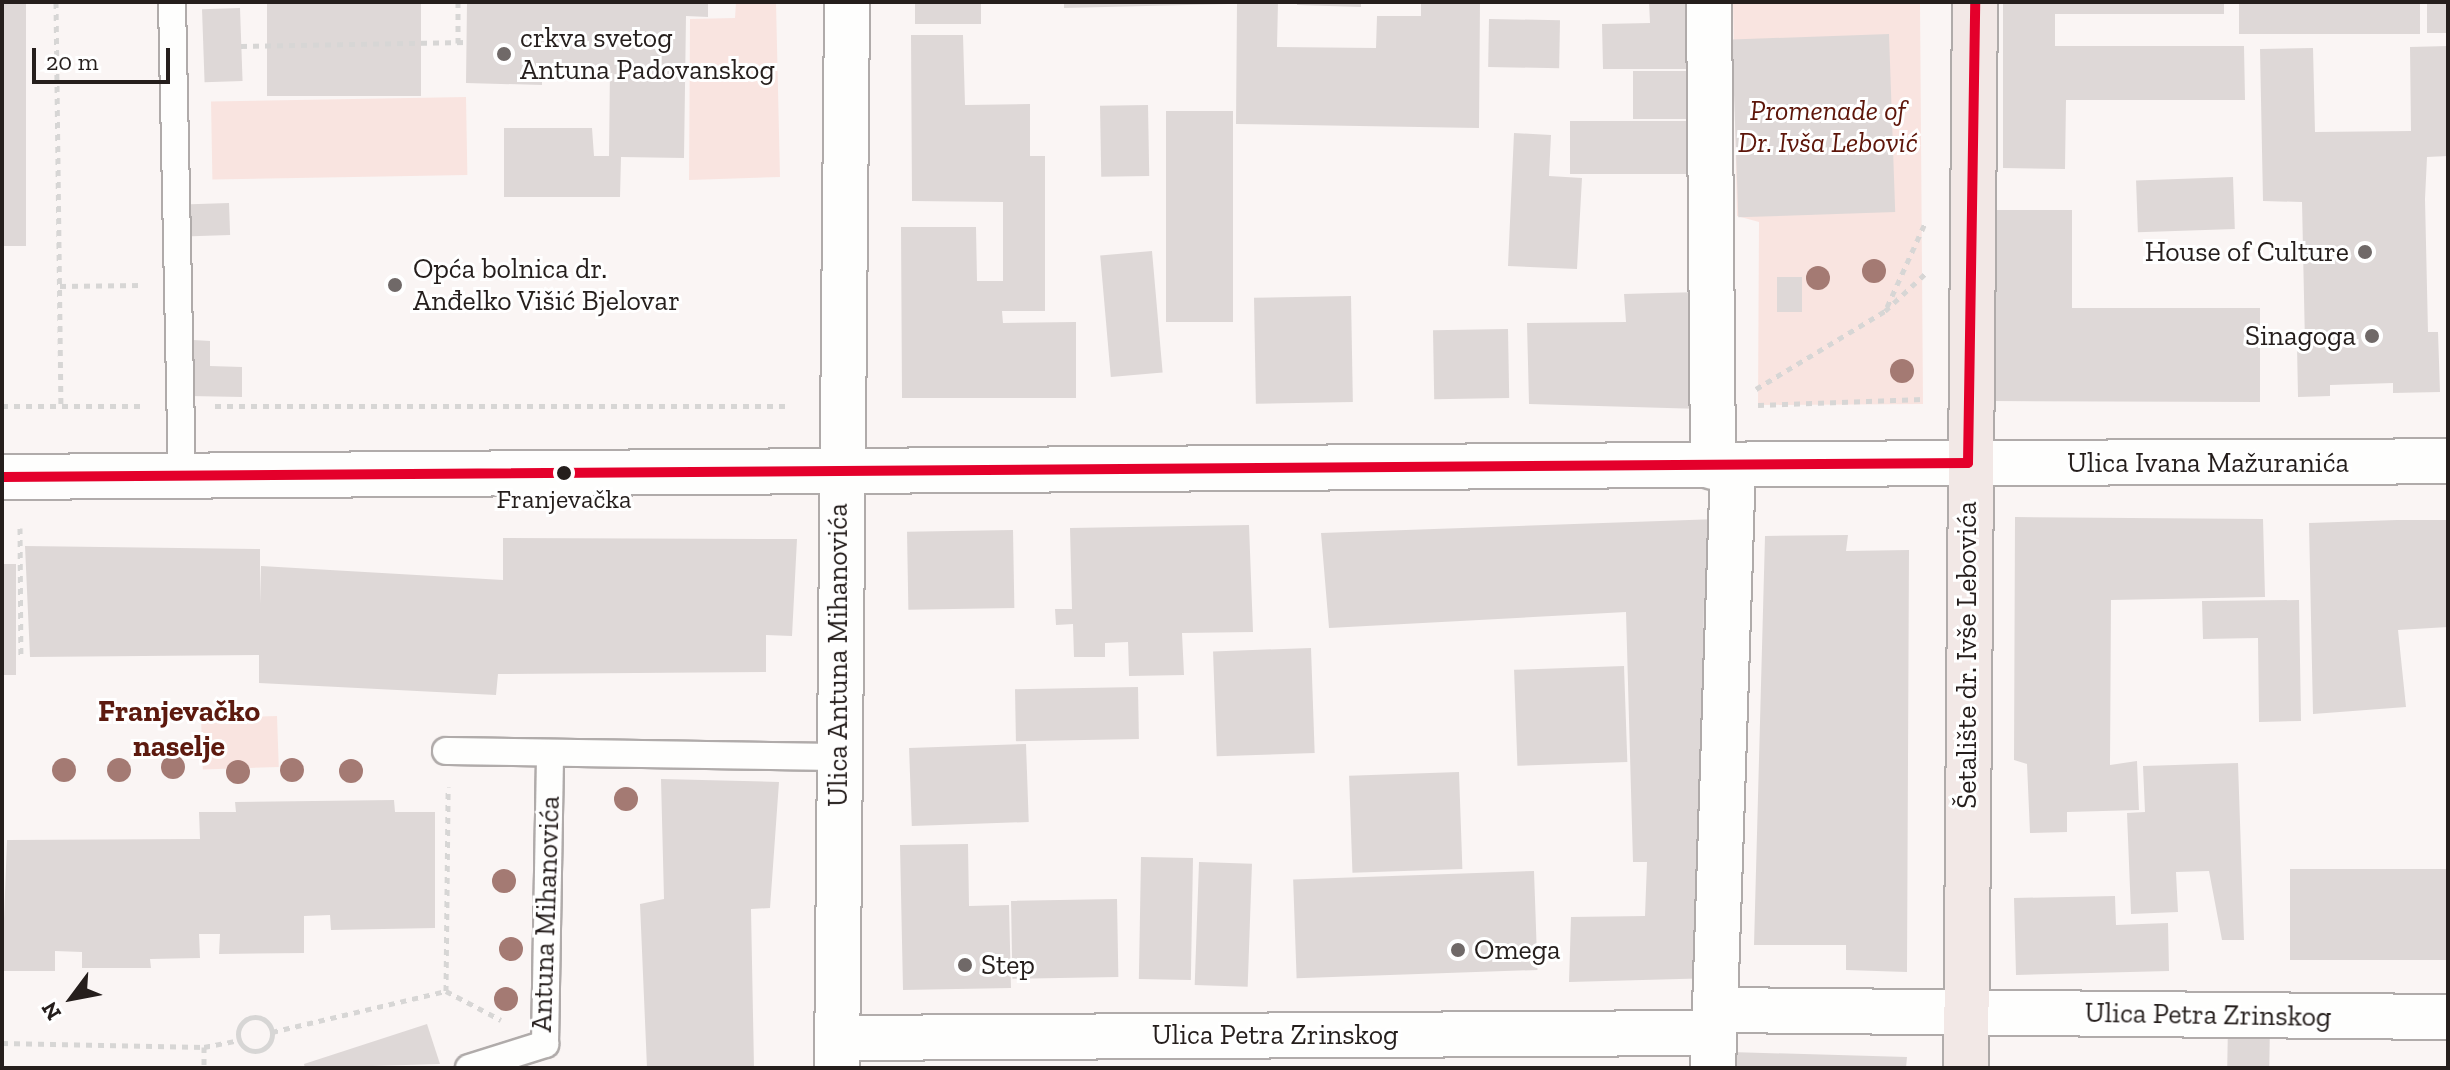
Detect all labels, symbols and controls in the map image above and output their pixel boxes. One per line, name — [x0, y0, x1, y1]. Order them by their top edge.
place label: crkva svetog Antuna Padovanskog — [520, 21, 775, 87]
scale bar — [36, 32, 174, 82]
marker: crkva svetog Antuna Padovanskog — [495, 45, 513, 63]
text: 20 m — [46, 47, 98, 76]
park label: Promenade of Dr. Ivša Lebović — [1738, 94, 1918, 160]
place label: House of Culture — [2145, 235, 2349, 269]
marker: House of Culture — [2356, 243, 2374, 261]
place label: Opća bolnica dr. Anđelko Višić Bjelovar — [413, 252, 681, 318]
marker: Opća bolnica dr. Anđelko Višić Bjelovar — [384, 274, 406, 296]
place label: Sinagoga — [2245, 319, 2356, 353]
marker: Sinagoga — [2363, 327, 2381, 345]
street label: Ulica Ivana Mažuranića — [2067, 446, 2349, 480]
marker: Franjevačka — [556, 465, 572, 481]
place label: Franjevačka — [496, 484, 632, 516]
street label: Šetalište dr. Ivše Lebovića — [1950, 501, 1984, 809]
street label: Ulica Antuna Mihanovića — [821, 503, 855, 807]
district label: Franjevačko naselje — [98, 693, 260, 764]
street label: Antuna Mihanovića — [525, 795, 567, 1033]
place label: Omega — [1474, 933, 1561, 967]
marker: Omega — [1449, 941, 1467, 959]
place label: Step — [981, 948, 1035, 982]
marker: Step — [956, 956, 974, 974]
north arrow — [32, 958, 112, 1038]
street label: Ulica Petra Zrinskog — [2084, 996, 2332, 1034]
text: N — [35, 997, 67, 1025]
street label: Ulica Petra Zrinskog — [1152, 1018, 1398, 1052]

